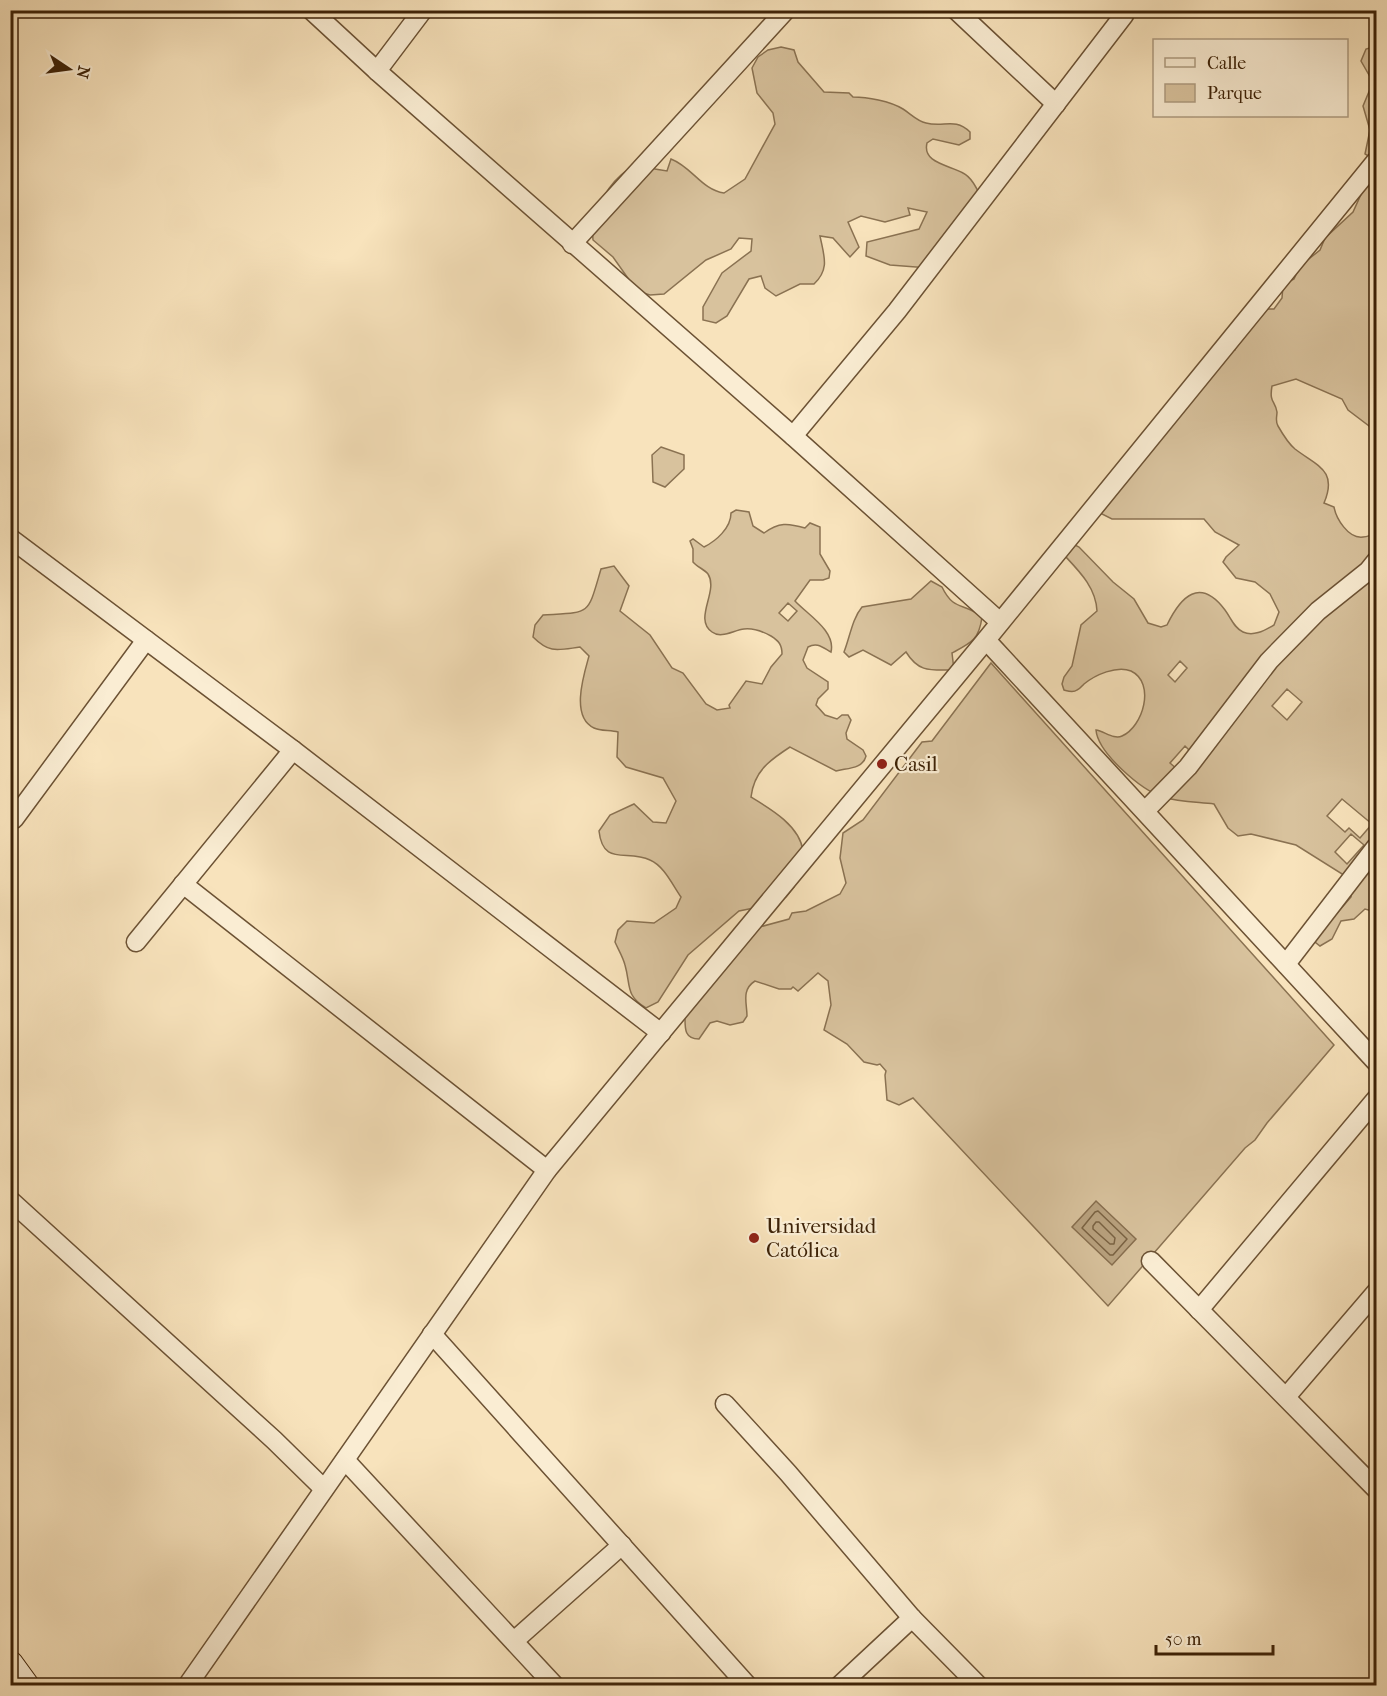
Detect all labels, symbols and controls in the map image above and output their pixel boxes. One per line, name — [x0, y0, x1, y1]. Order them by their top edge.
north arrow — [39, 39, 99, 99]
legend — [1153, 39, 1348, 117]
text: Calle — [1207, 53, 1246, 74]
text: N — [72, 64, 94, 81]
text: Parque — [1207, 83, 1262, 104]
place label: Casil — [894, 752, 938, 776]
marker: Casil — [875, 757, 889, 771]
place label: Universidad Católica — [766, 1214, 877, 1262]
marker: Universidad Católica — [747, 1231, 761, 1245]
scale bar — [1156, 1618, 1273, 1656]
text: 50 m — [1165, 1629, 1202, 1650]

